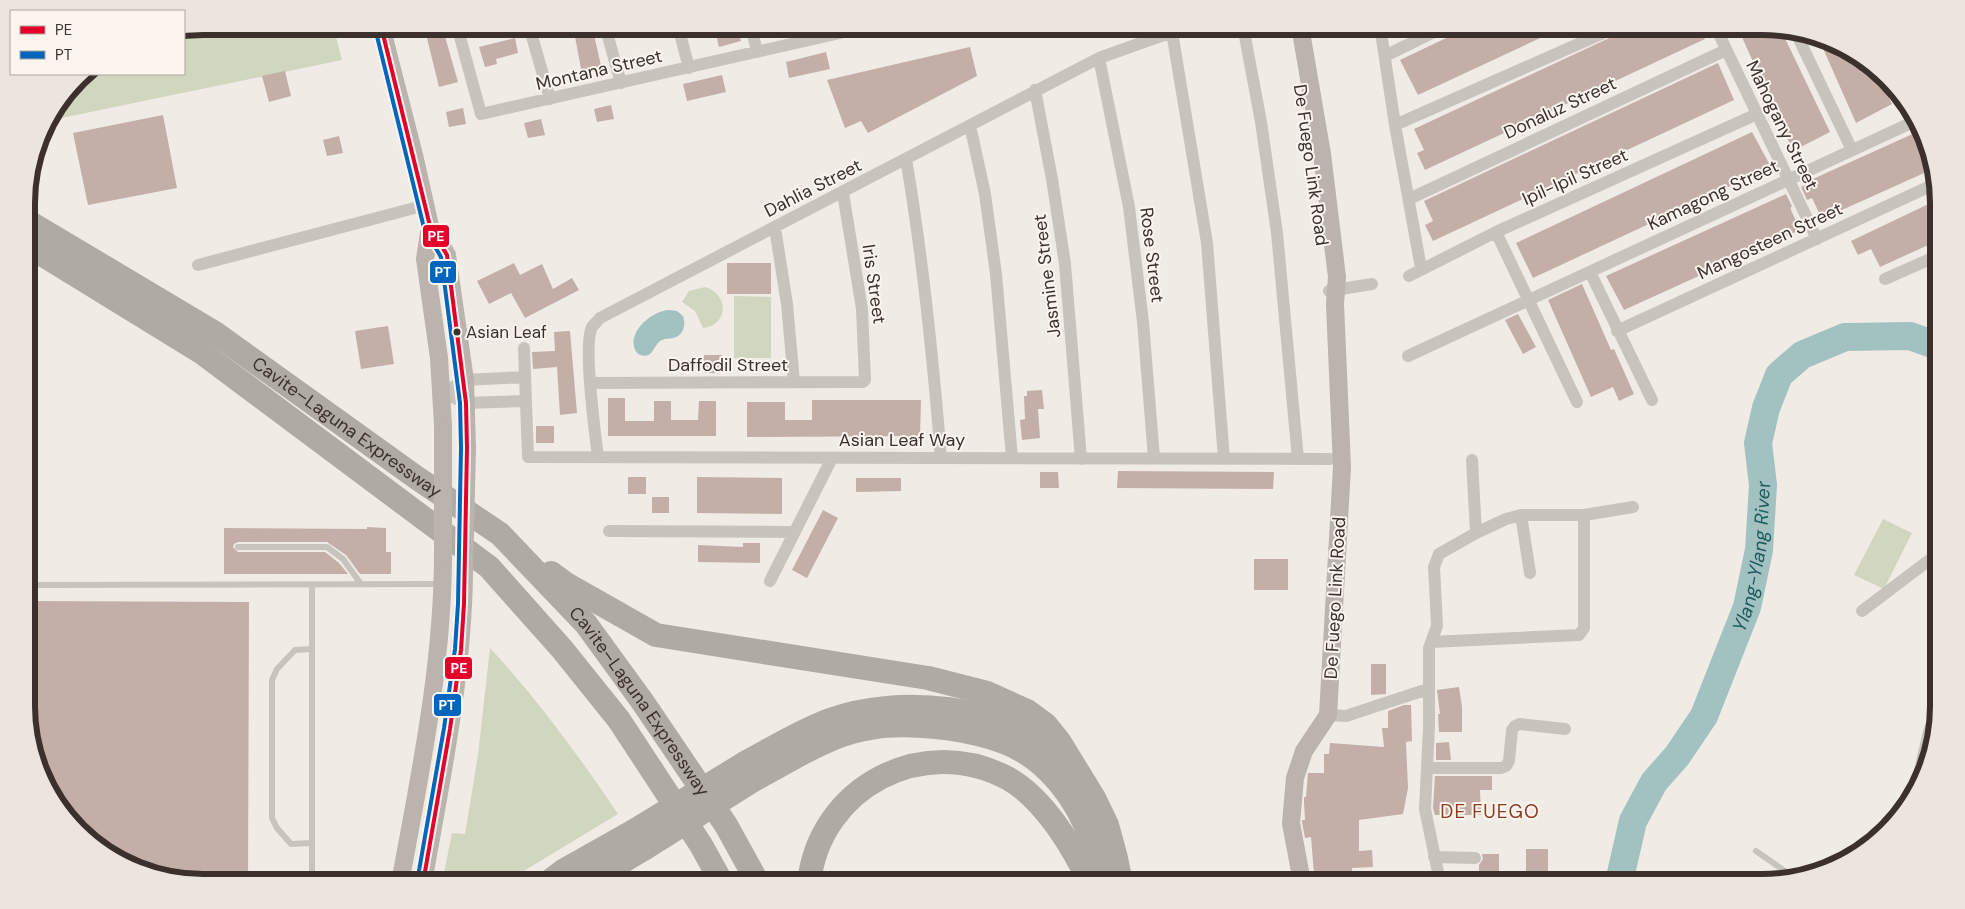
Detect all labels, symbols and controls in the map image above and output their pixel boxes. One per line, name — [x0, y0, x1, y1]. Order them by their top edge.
legend — [10, 10, 185, 75]
text: PE — [55, 20, 72, 40]
street label: Montana Street — [533, 44, 665, 96]
text: PT — [55, 45, 72, 65]
street label: Mahogany Street — [1740, 56, 1824, 194]
street label: Donaluz Street — [1500, 71, 1620, 145]
street label: De Fuego Link Road — [1288, 83, 1334, 247]
street label: Ipil-Ipil Street — [1518, 143, 1632, 211]
street label: Dahlia Street — [760, 153, 866, 223]
street label: Kamagong Street — [1643, 154, 1783, 236]
street label: Mangosteen Street — [1693, 197, 1847, 285]
street label: Rose Street — [1134, 206, 1170, 304]
street label: Jasmine Street — [1027, 213, 1067, 339]
line badge: PE — [422, 224, 450, 248]
text: PE — [428, 227, 444, 245]
street label: Iris Street — [857, 243, 891, 325]
line badge: PT — [429, 260, 457, 284]
text: PT — [435, 263, 451, 281]
place label: Asian Leaf — [466, 321, 547, 343]
marker: Asian Leaf — [452, 327, 462, 337]
street label: Cavite–Laguna Expressway — [247, 351, 446, 503]
street label: Daffodil Street — [668, 353, 788, 377]
street label: Asian Leaf Way — [839, 428, 965, 452]
water label: Ylang-Ylang River — [1726, 479, 1776, 635]
street label: De Fuego Link Road — [1319, 516, 1351, 680]
street label: Cavite–Laguna Expressway — [564, 601, 715, 801]
line badge: PE — [444, 656, 473, 680]
text: PE — [451, 659, 467, 677]
line badge: PT — [433, 693, 462, 717]
text: PT — [439, 696, 455, 714]
district label: DE FUEGO — [1440, 799, 1540, 824]

